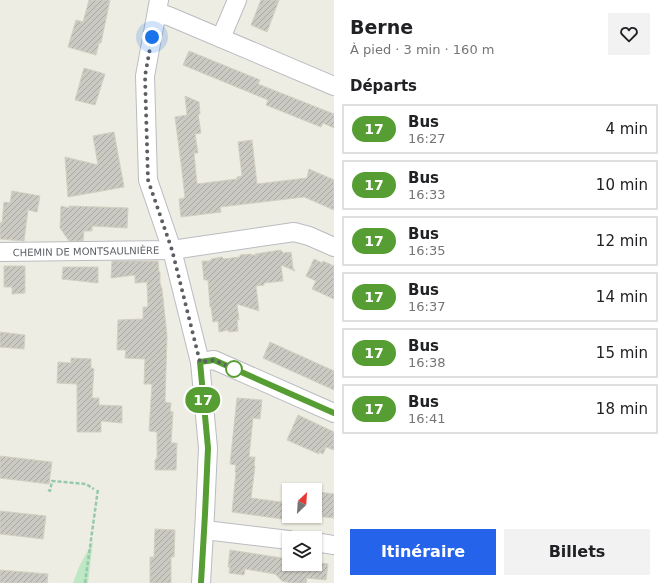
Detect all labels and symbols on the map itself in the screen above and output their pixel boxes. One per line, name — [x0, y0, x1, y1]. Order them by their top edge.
your location — [142, 27, 162, 47]
street label: CHEMIN DE MONTSAULNIÈRE — [13, 244, 159, 258]
unlabelled marker — [225, 360, 243, 378]
line badge: 17 — [185, 387, 221, 413]
north arrow — [282, 483, 322, 523]

